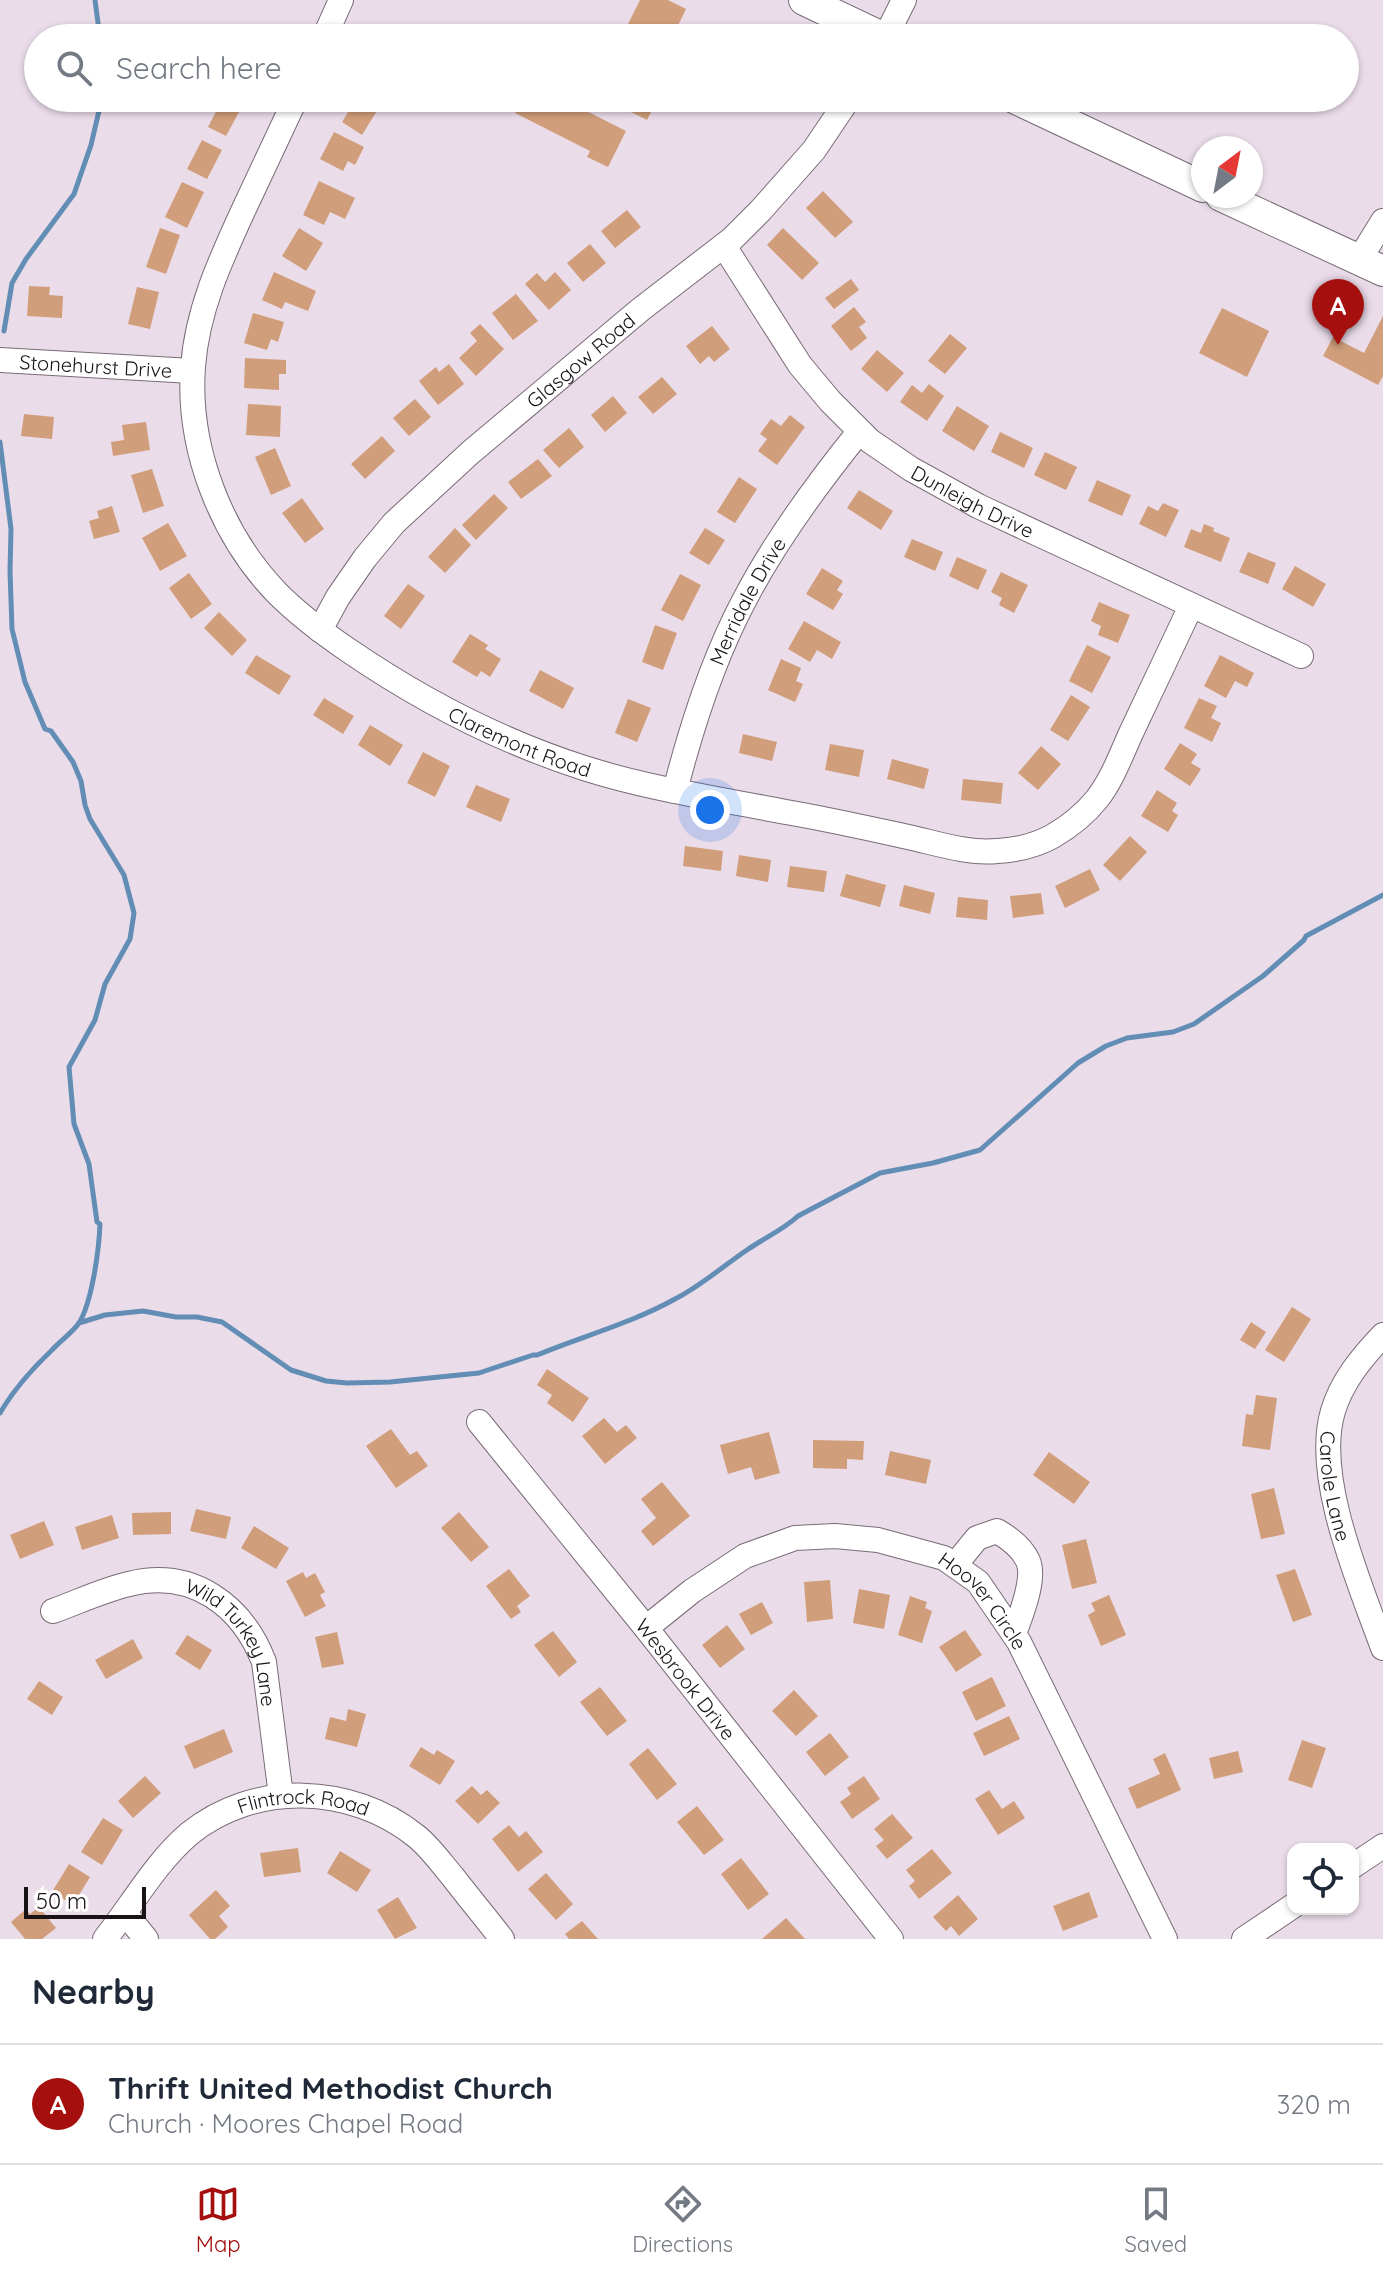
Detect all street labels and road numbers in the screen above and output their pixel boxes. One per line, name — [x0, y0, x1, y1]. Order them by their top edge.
street label: Glasgow Road — [521, 307, 640, 413]
street label: Stonehurst Drive — [19, 349, 173, 382]
street label: Dunleigh Drive — [907, 459, 1038, 543]
street label: Merridale Drive — [703, 532, 791, 669]
street label: Claremont Road — [444, 700, 594, 782]
street label: Carole Lane — [1316, 1430, 1357, 1544]
street label: Hoover Circle — [934, 1546, 1033, 1653]
street label: Wild Turkey Lane — [182, 1572, 282, 1708]
street label: Wesbrook Drive — [631, 1613, 742, 1745]
street label: Flintrock Road — [234, 1783, 373, 1820]

